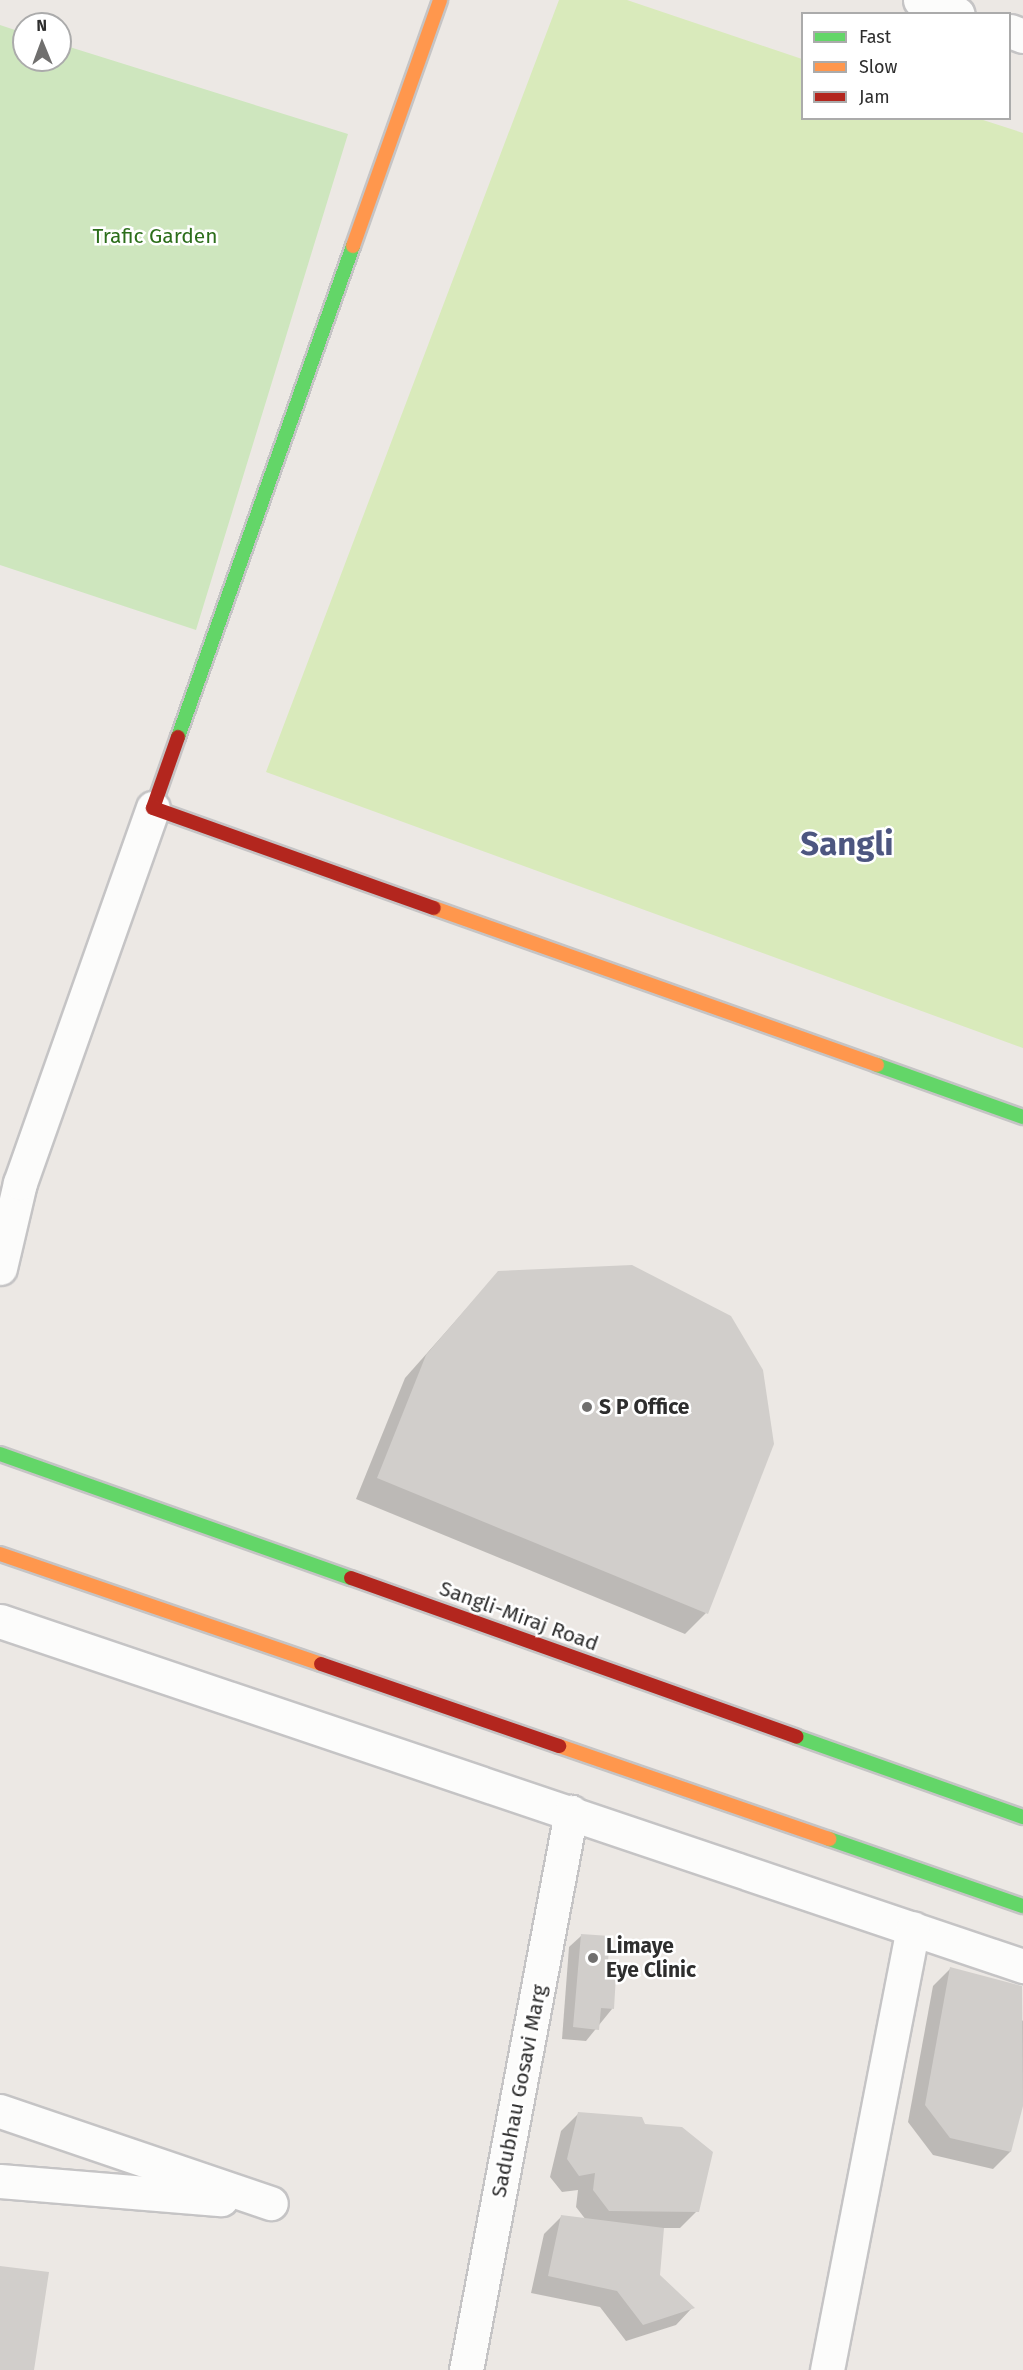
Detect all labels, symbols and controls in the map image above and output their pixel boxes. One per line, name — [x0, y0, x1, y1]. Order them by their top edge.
north arrow — [12, 12, 72, 72]
legend — [801, 12, 1011, 120]
text: N — [36, 16, 47, 35]
text: Fast — [859, 26, 891, 48]
text: Slow — [859, 56, 897, 78]
text: Jam — [859, 86, 890, 108]
park label: Trafic Garden — [92, 223, 218, 249]
district label: Sangli — [800, 825, 894, 865]
place label: S P Office — [599, 1394, 689, 1420]
marker: S P Office — [580, 1400, 594, 1414]
street label: Sangli-Miraj Road — [436, 1576, 602, 1656]
place label: Limaye Eye Clinic — [606, 1933, 696, 1983]
marker: Limaye Eye Clinic — [584, 1949, 602, 1967]
street label: Sadubhau Gosavi Marg — [486, 1983, 552, 2199]

